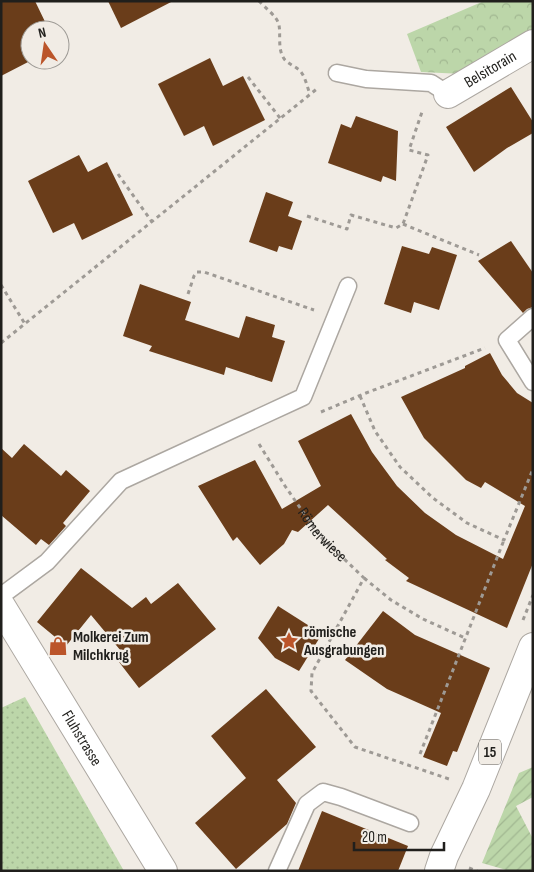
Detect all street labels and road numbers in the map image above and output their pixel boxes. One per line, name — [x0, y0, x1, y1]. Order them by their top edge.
street label: Belsitorain — [461, 47, 520, 92]
street label: Römerwiese — [294, 504, 351, 566]
street label: Fluhstrasse — [58, 707, 106, 769]
road number: 15 — [479, 740, 501, 764]

